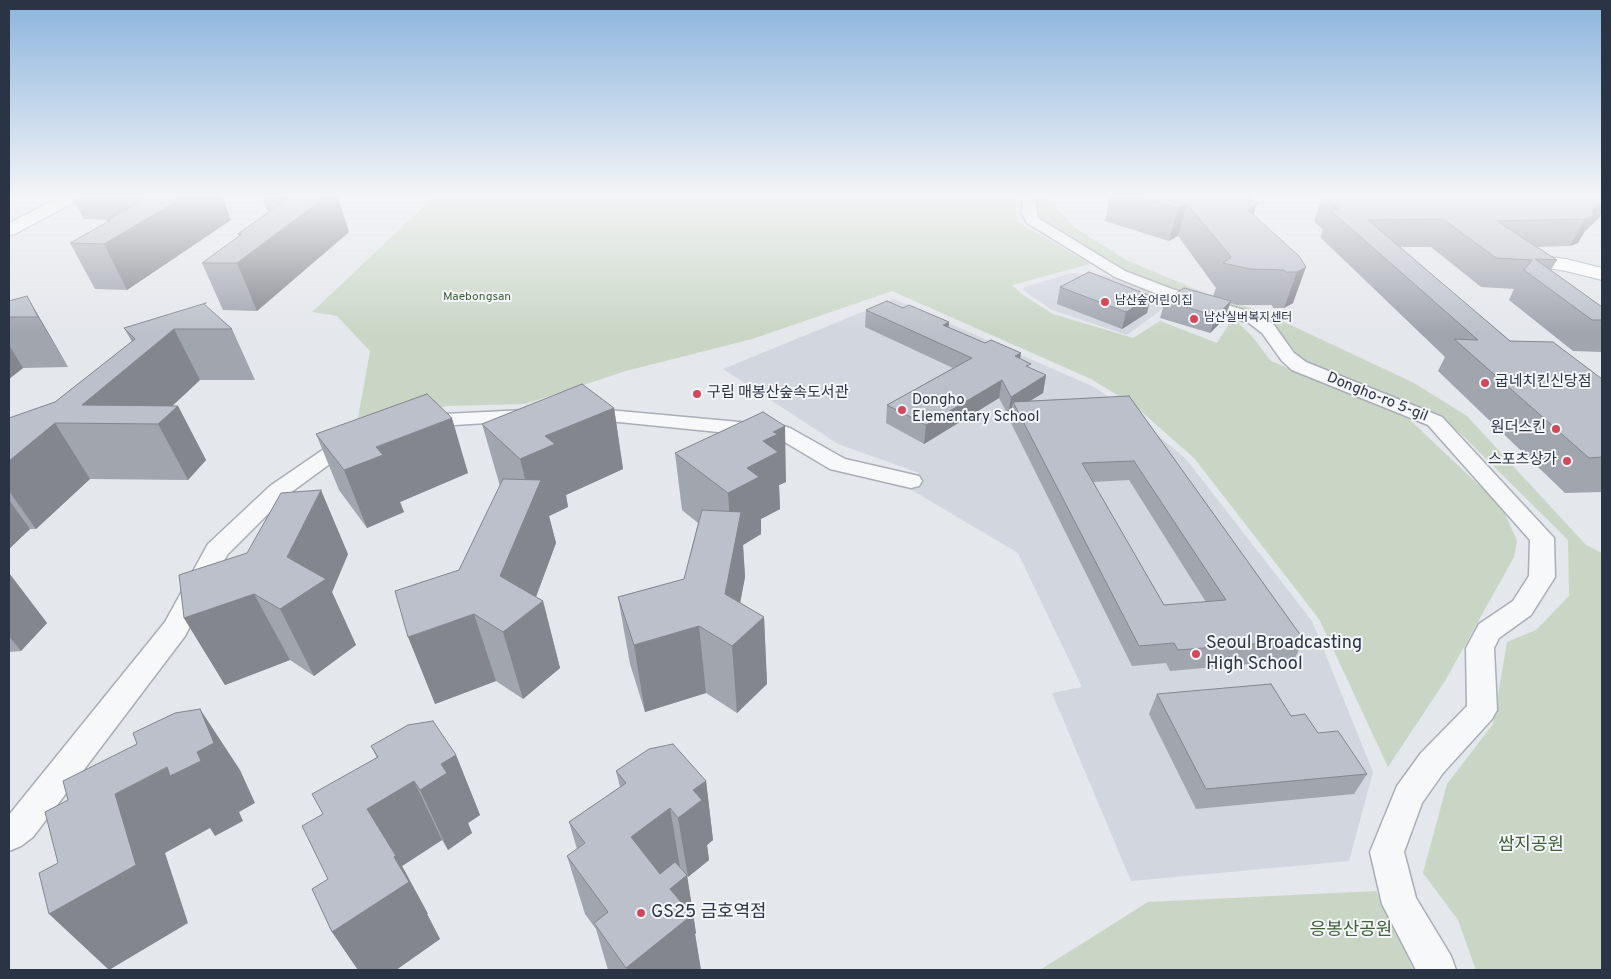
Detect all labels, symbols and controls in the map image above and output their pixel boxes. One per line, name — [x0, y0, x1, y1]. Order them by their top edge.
park label: Maebongsan — [443, 291, 511, 305]
place label: 남산숲어린이집 — [1115, 295, 1192, 309]
marker: 남산숲어린이집 — [1099, 296, 1111, 308]
place label: 남산실버복지센터 — [1204, 312, 1292, 326]
marker: 남산실버복지센터 — [1188, 313, 1200, 325]
street label: Dongho-ro 5-gil — [1324, 370, 1430, 426]
place label: 굽네치킨신당점 — [1495, 374, 1592, 392]
marker: 굽네치킨신당점 — [1479, 377, 1491, 389]
place label: 구립 매봉산숲속도서관 — [707, 385, 849, 403]
marker: 구립 매봉산숲속도서관 — [691, 388, 703, 400]
place label: Dongho Elementary School — [912, 392, 1039, 427]
marker: Dongho Elementary School — [896, 404, 908, 416]
place label: 원더스킨 — [1491, 420, 1546, 438]
marker: 원더스킨 — [1550, 423, 1562, 435]
place label: 스포츠상가 — [1488, 452, 1557, 470]
marker: 스포츠상가 — [1561, 455, 1573, 467]
place label: Seoul Broadcasting High School — [1206, 633, 1362, 676]
marker: Seoul Broadcasting High School — [1190, 648, 1202, 660]
park label: 쌈지공원 — [1498, 835, 1564, 857]
place label: GS25 금호역점 — [651, 902, 767, 924]
marker: GS25 금호역점 — [635, 907, 647, 919]
park label: 응봉산공원 — [1310, 920, 1392, 942]

